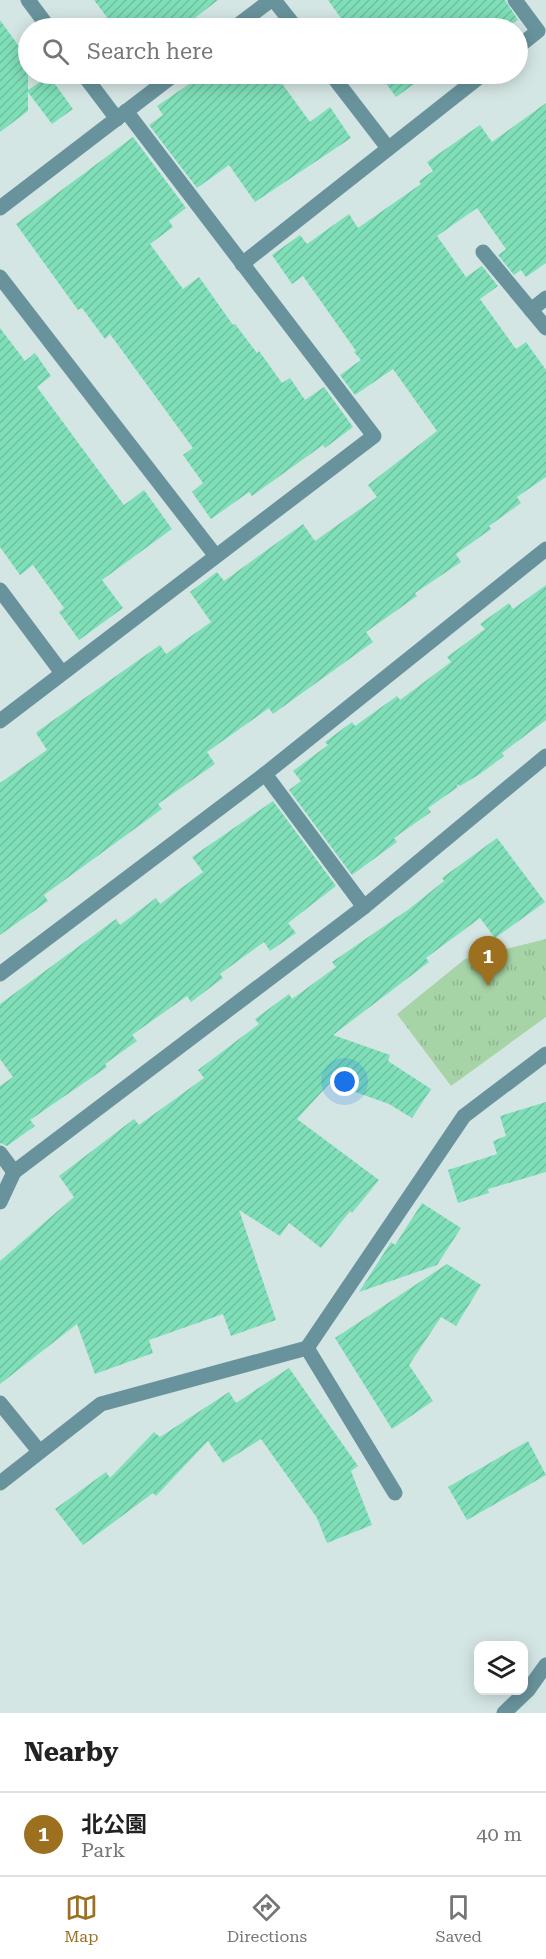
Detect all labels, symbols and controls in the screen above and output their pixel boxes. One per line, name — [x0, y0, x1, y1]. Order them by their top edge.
search box — [18, 18, 528, 84]
icon: search — [39, 35, 72, 68]
text: Search here — [87, 39, 213, 64]
pin: 1 — [468, 936, 508, 986]
your location — [330, 1067, 359, 1096]
map controls — [474, 1641, 528, 1695]
button: layers — [474, 1641, 528, 1695]
text: Nearby — [24, 1737, 118, 1767]
text: 北公園 — [81, 1812, 147, 1837]
text: 1 — [38, 1822, 49, 1846]
text: 40 m — [476, 1822, 522, 1846]
text: Park — [81, 1838, 125, 1862]
tab: Map — [64, 1891, 98, 1946]
tab: Directions — [227, 1891, 307, 1946]
tab: Saved — [435, 1891, 482, 1946]

